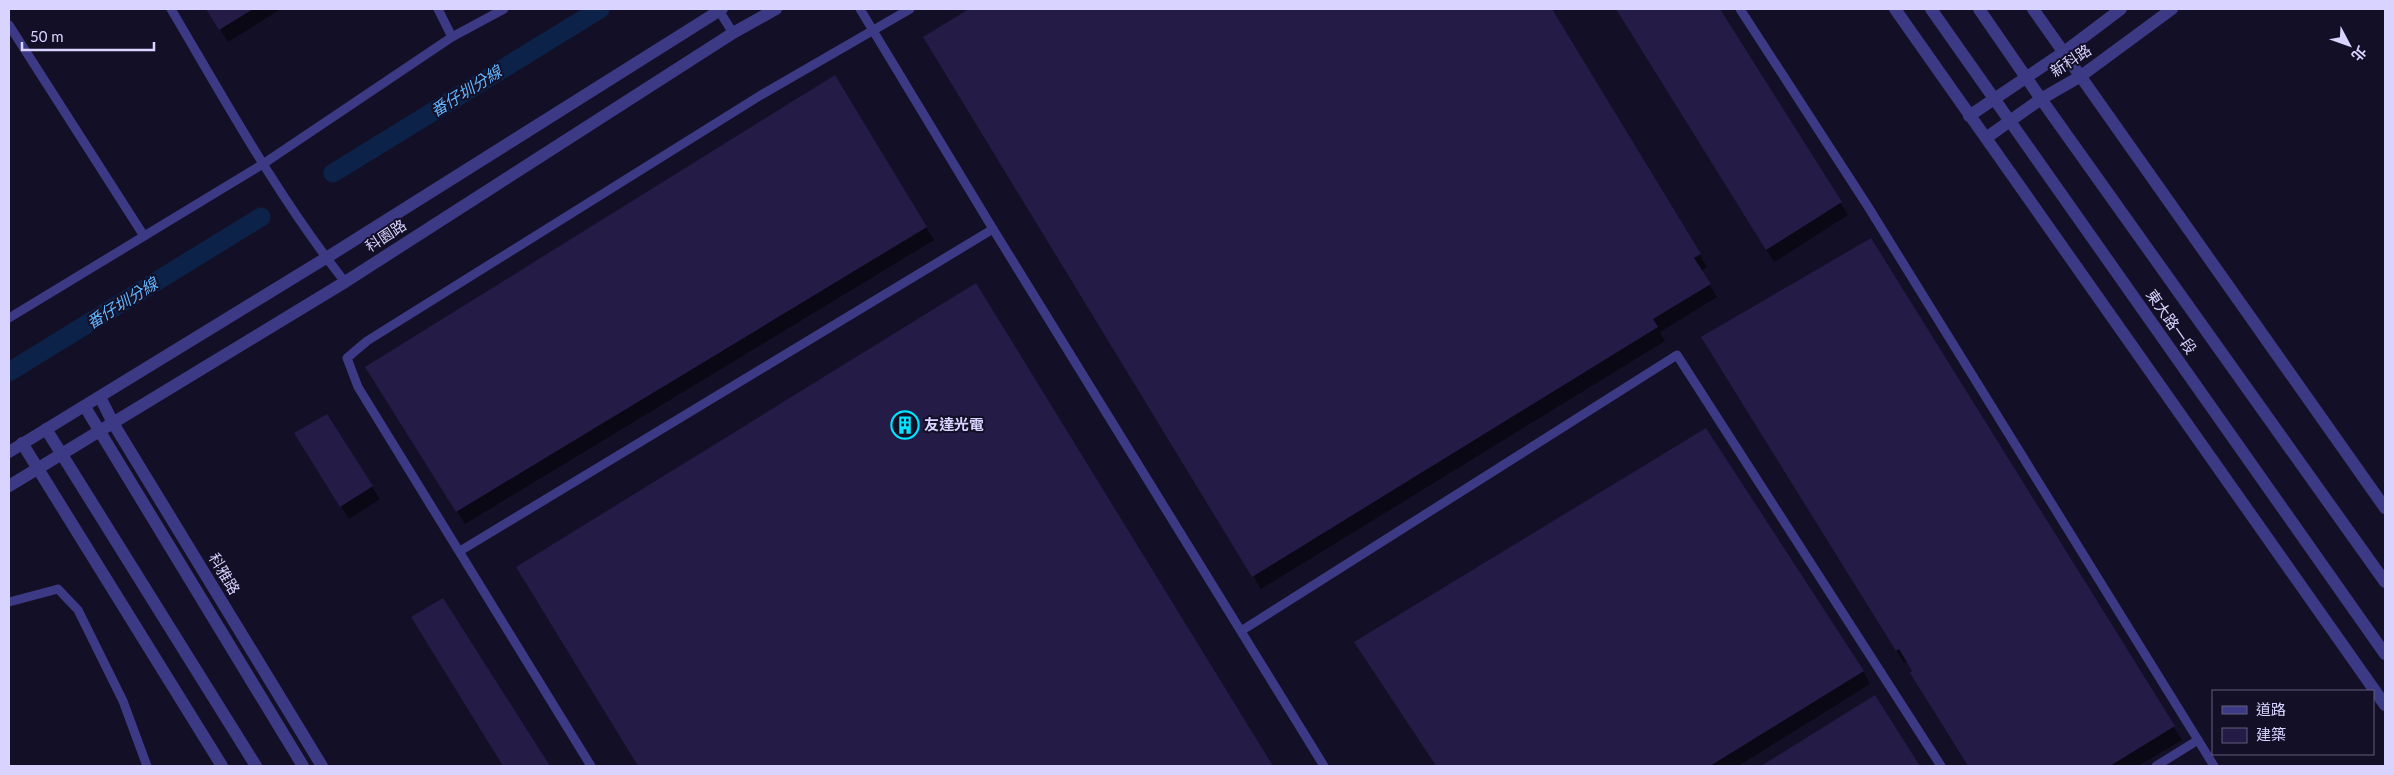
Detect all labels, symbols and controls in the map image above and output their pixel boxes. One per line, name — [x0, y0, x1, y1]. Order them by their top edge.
scale bar — [22, 20, 155, 52]
north arrow — [2324, 20, 2374, 70]
text: 50 m — [30, 27, 64, 45]
street label: 新科路 — [2047, 40, 2094, 80]
text: 北 — [2348, 43, 2370, 65]
water label: 番仔圳分線 — [427, 60, 506, 120]
street label: 科園路 — [362, 215, 409, 255]
water label: 番仔圳分線 — [83, 272, 162, 332]
street label: 東大路一段 — [2143, 286, 2201, 357]
building icon: 友達光電 — [890, 410, 920, 440]
place label: 友達光電 — [924, 415, 984, 433]
street label: 科雅路 — [206, 550, 244, 597]
legend — [2212, 690, 2374, 755]
text: 道路 — [2256, 700, 2286, 718]
text: 建築 — [2256, 725, 2286, 743]

